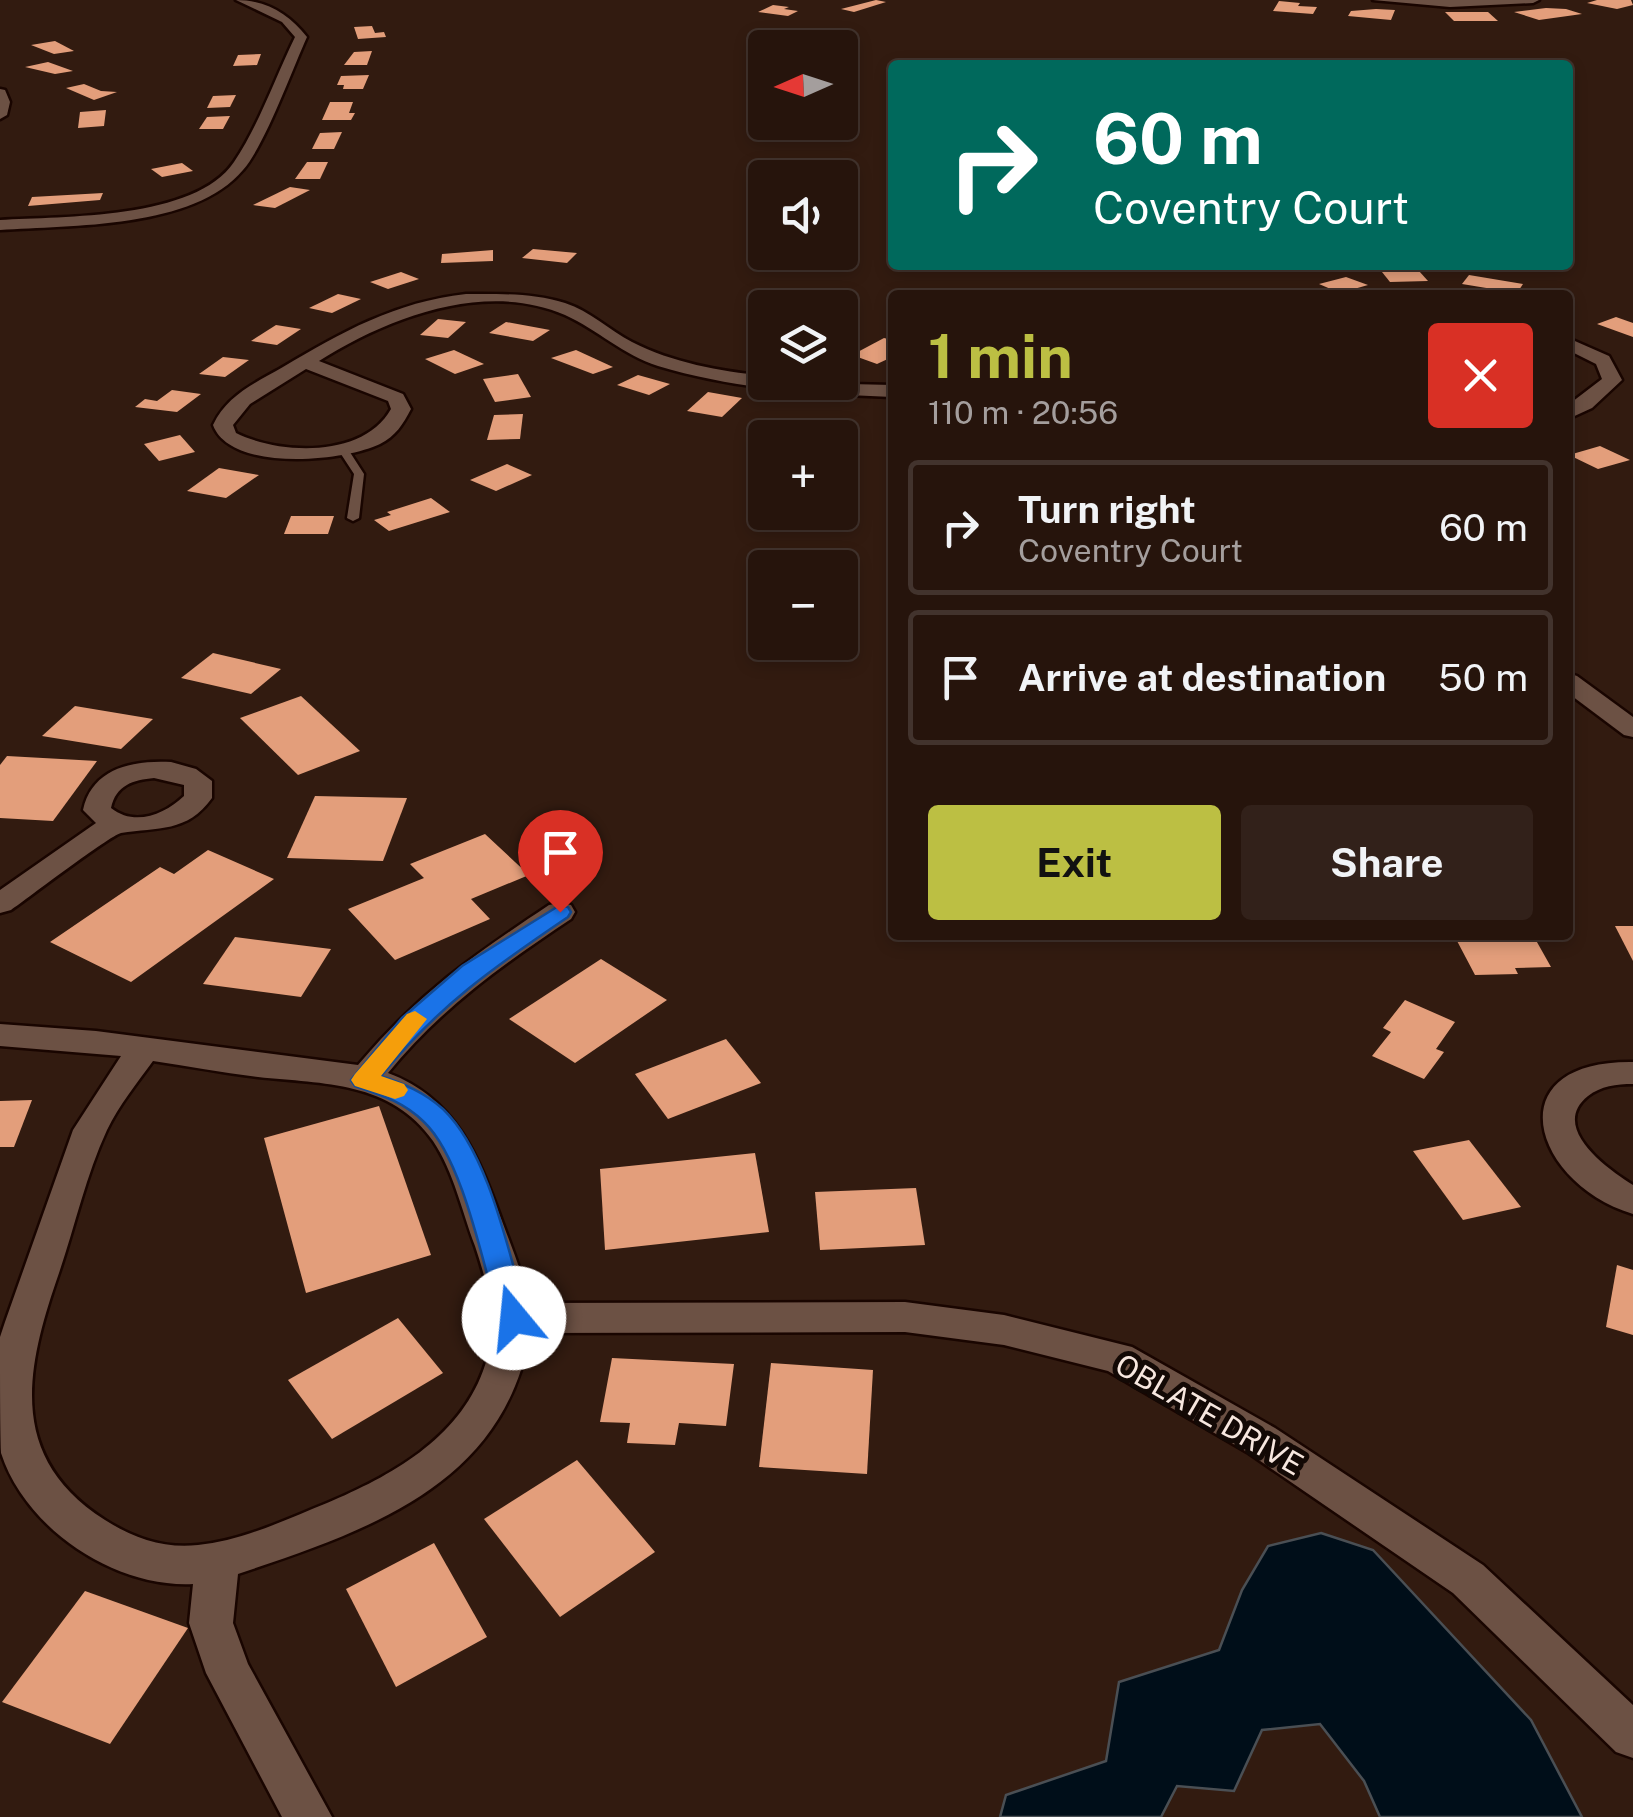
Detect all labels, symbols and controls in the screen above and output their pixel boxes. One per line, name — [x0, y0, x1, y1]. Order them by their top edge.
north arrow — [748, 30, 858, 140]
map controls — [748, 30, 858, 660]
text: 60 m — [1093, 97, 1263, 180]
icon: right — [928, 100, 1058, 230]
button: sound — [748, 160, 858, 270]
text: Coventry Court — [1093, 181, 1409, 234]
button: layers — [748, 290, 858, 400]
text: 1 min — [928, 321, 1073, 392]
button: close — [1428, 323, 1533, 428]
text: 110 m · 20:56 — [928, 394, 1118, 431]
button: + — [748, 420, 858, 530]
text: Turn right — [1018, 487, 1196, 532]
icon: right — [933, 500, 988, 555]
text: 60 m — [1439, 505, 1528, 550]
text: Coventry Court — [1018, 532, 1243, 569]
button: − — [748, 550, 858, 660]
icon: arrive — [933, 650, 988, 705]
text: Arrive at destination — [1018, 655, 1386, 700]
text: 50 m — [1438, 655, 1528, 700]
button: Exit — [928, 805, 1221, 920]
button: Share — [1241, 805, 1533, 920]
pin — [518, 810, 603, 913]
icon: arrive — [533, 825, 588, 880]
position arrow — [462, 1266, 566, 1370]
street label: OBLATE DRIVE — [1109, 1346, 1310, 1482]

